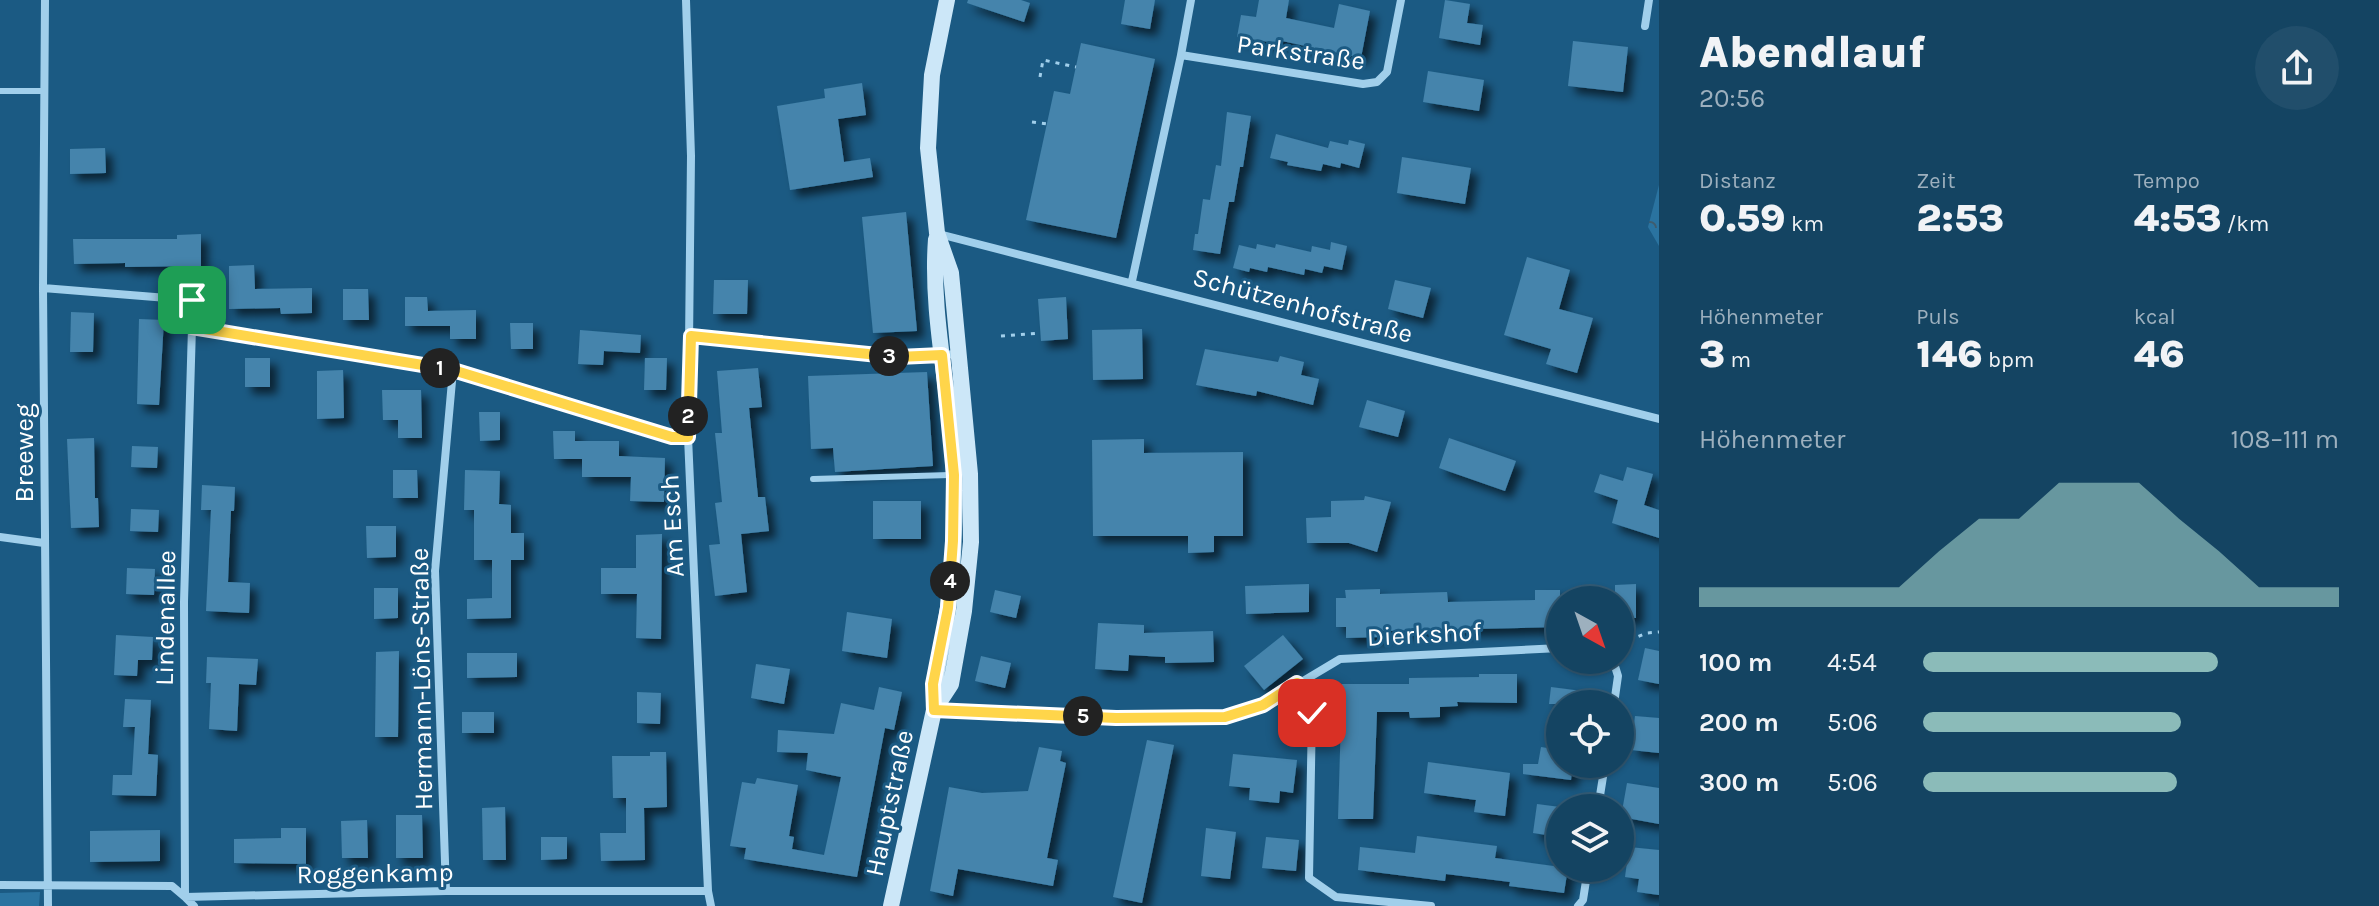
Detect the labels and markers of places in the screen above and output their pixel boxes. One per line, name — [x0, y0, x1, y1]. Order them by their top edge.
pin — [158, 266, 226, 334]
pin: 3 — [869, 336, 909, 376]
pin: 1 — [420, 348, 460, 388]
pin: 2 — [668, 396, 708, 436]
pin: 4 — [930, 561, 970, 601]
pin — [1278, 679, 1346, 747]
pin: 5 — [1063, 696, 1103, 736]

